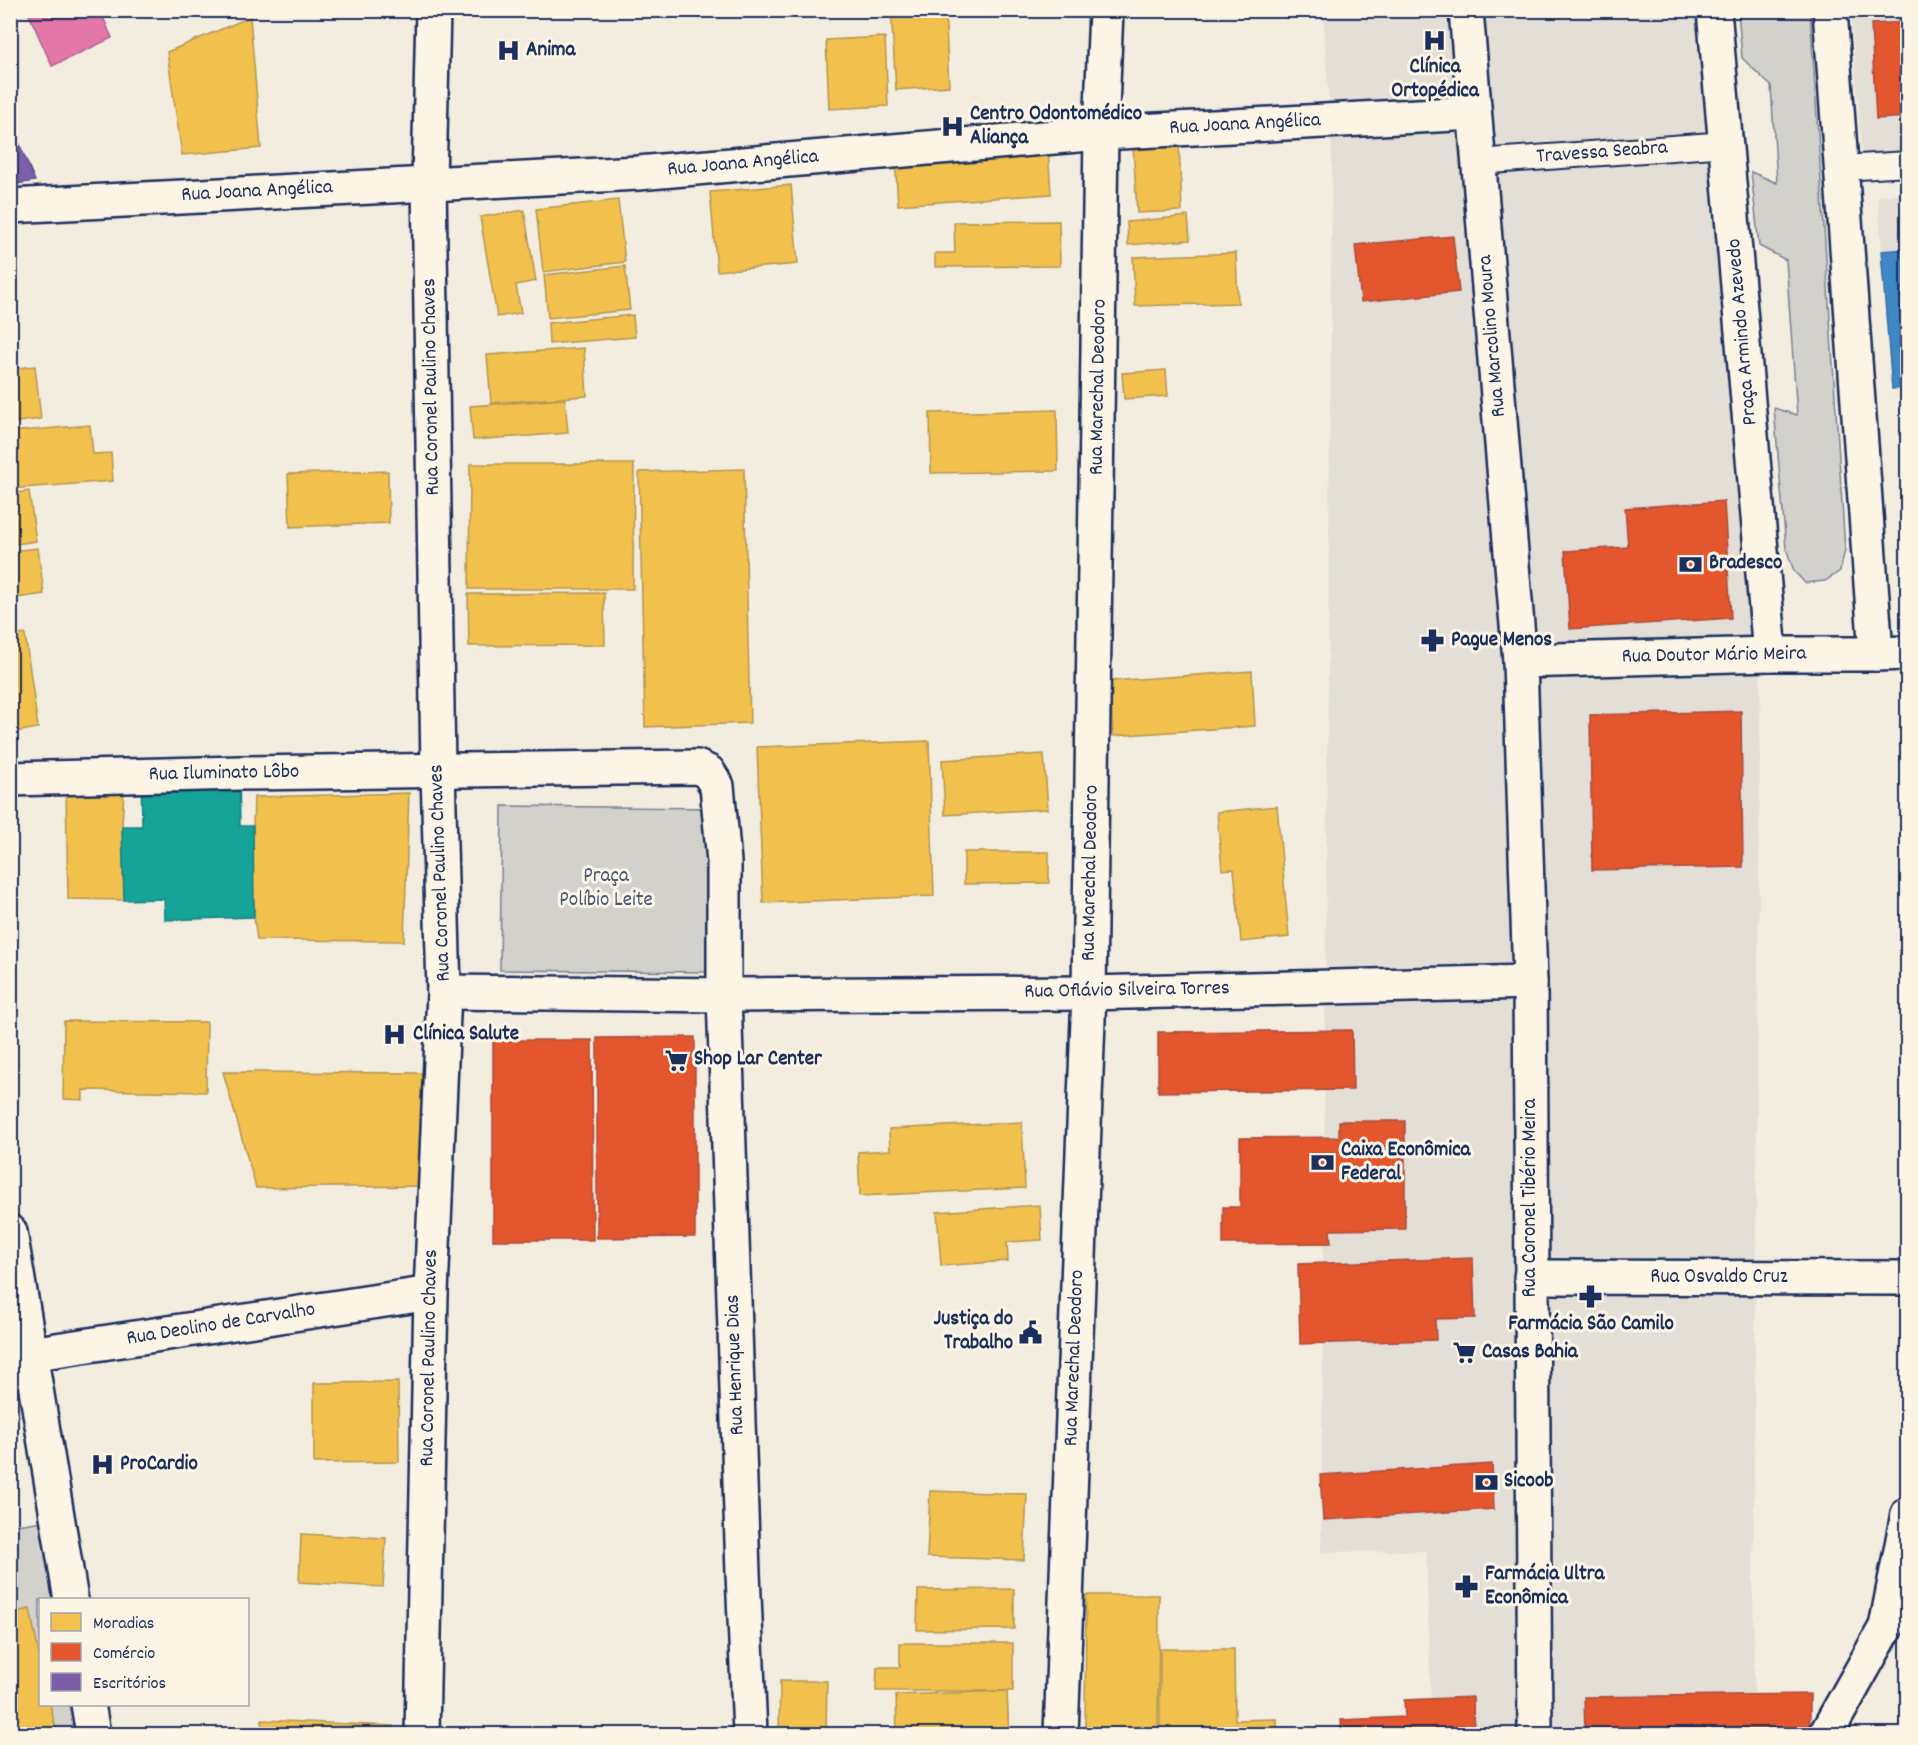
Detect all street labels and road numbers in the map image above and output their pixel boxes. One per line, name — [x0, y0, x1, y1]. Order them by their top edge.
street label: Rua Joana Angélica — [1168, 106, 1323, 144]
street label: Travessa Seabra — [1535, 133, 1670, 173]
street label: Rua Joana Angélica — [666, 142, 821, 186]
street label: Rua Joana Angélica — [180, 173, 335, 211]
street label: Praça Armindo Azevedo — [1720, 237, 1766, 427]
street label: Rua Marcolino Moura — [1471, 253, 1515, 418]
street label: Rua Coronel Paulino Chaves — [415, 278, 449, 496]
street label: Rua Marechal Deodoro — [1082, 298, 1116, 476]
street label: Rua Doutor Mário Meira — [1622, 639, 1808, 673]
street label: Rua Iluminato Lôbo — [148, 758, 300, 790]
street label: Rua Coronel Paulino Chaves — [422, 764, 460, 982]
street label: Rua Marechal Deodoro — [1074, 784, 1108, 962]
street label: Rua Oflávio Silveira Torres — [1024, 974, 1230, 1008]
street label: Rua Coronel Tibério Meira — [1516, 1097, 1546, 1297]
street label: Rua Coronel Paulino Chaves — [413, 1249, 447, 1467]
street label: Rua Osvaldo Cruz — [1650, 1263, 1788, 1293]
street label: Rua Marechal Deodoro — [1057, 1269, 1093, 1447]
street label: Rua Henrique Dias — [719, 1294, 753, 1436]
street label: Rua Deolino de Carvalho — [125, 1295, 317, 1355]

